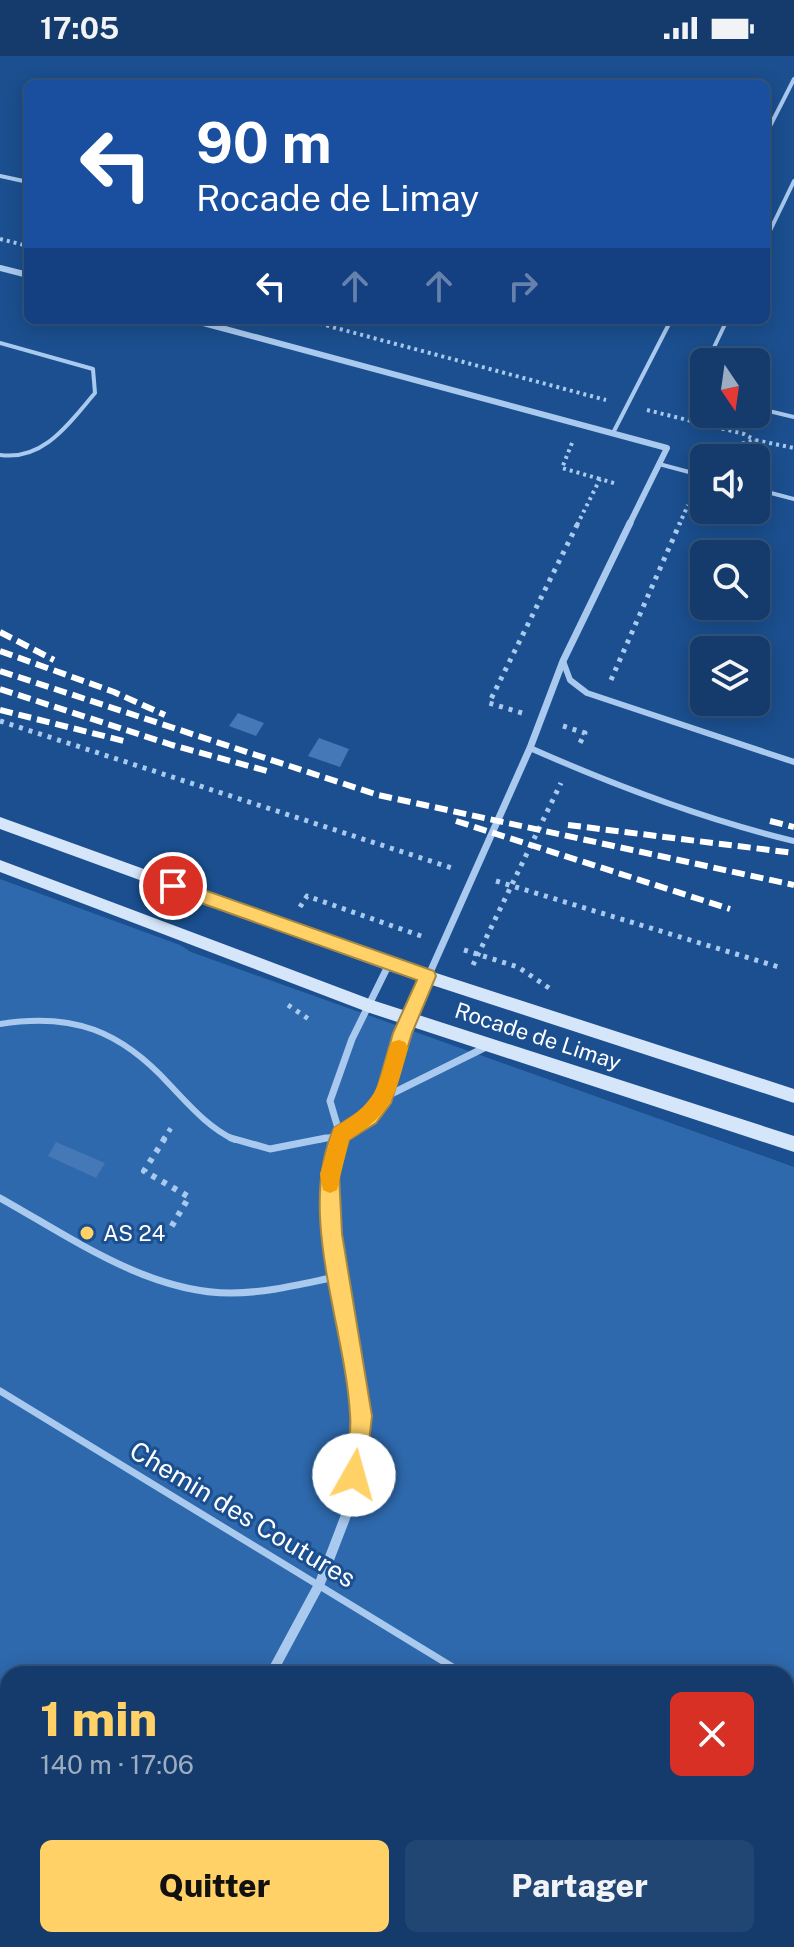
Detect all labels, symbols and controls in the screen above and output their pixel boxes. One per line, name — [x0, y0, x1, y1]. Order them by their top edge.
text: 17:05 — [40, 10, 119, 46]
text: 90 m — [196, 110, 332, 176]
icon: left — [64, 112, 168, 216]
text: Rocade de Limay — [196, 177, 479, 219]
icon: left — [249, 264, 293, 308]
icon: ahead — [333, 264, 377, 308]
icon: ahead — [417, 264, 461, 308]
icon: right — [501, 264, 545, 308]
north arrow — [690, 348, 770, 428]
map controls — [690, 348, 770, 716]
button: sound — [690, 444, 770, 524]
button: search — [690, 540, 770, 620]
button: layers — [690, 636, 770, 716]
pin — [139, 852, 207, 920]
icon: arrive — [151, 864, 195, 908]
street label: Rocade de Limay — [452, 997, 625, 1075]
place label: AS 24 — [103, 1220, 165, 1246]
marker: AS 24 — [78, 1224, 96, 1242]
position arrow — [312, 1433, 396, 1517]
street label: Chemin des Coutures — [125, 1434, 361, 1594]
text: 1 min — [40, 1690, 157, 1747]
button: close — [670, 1692, 754, 1776]
text: 140 m · 17:06 — [40, 1749, 194, 1780]
button: Quitter — [40, 1840, 389, 1932]
button: Partager — [405, 1840, 754, 1932]

